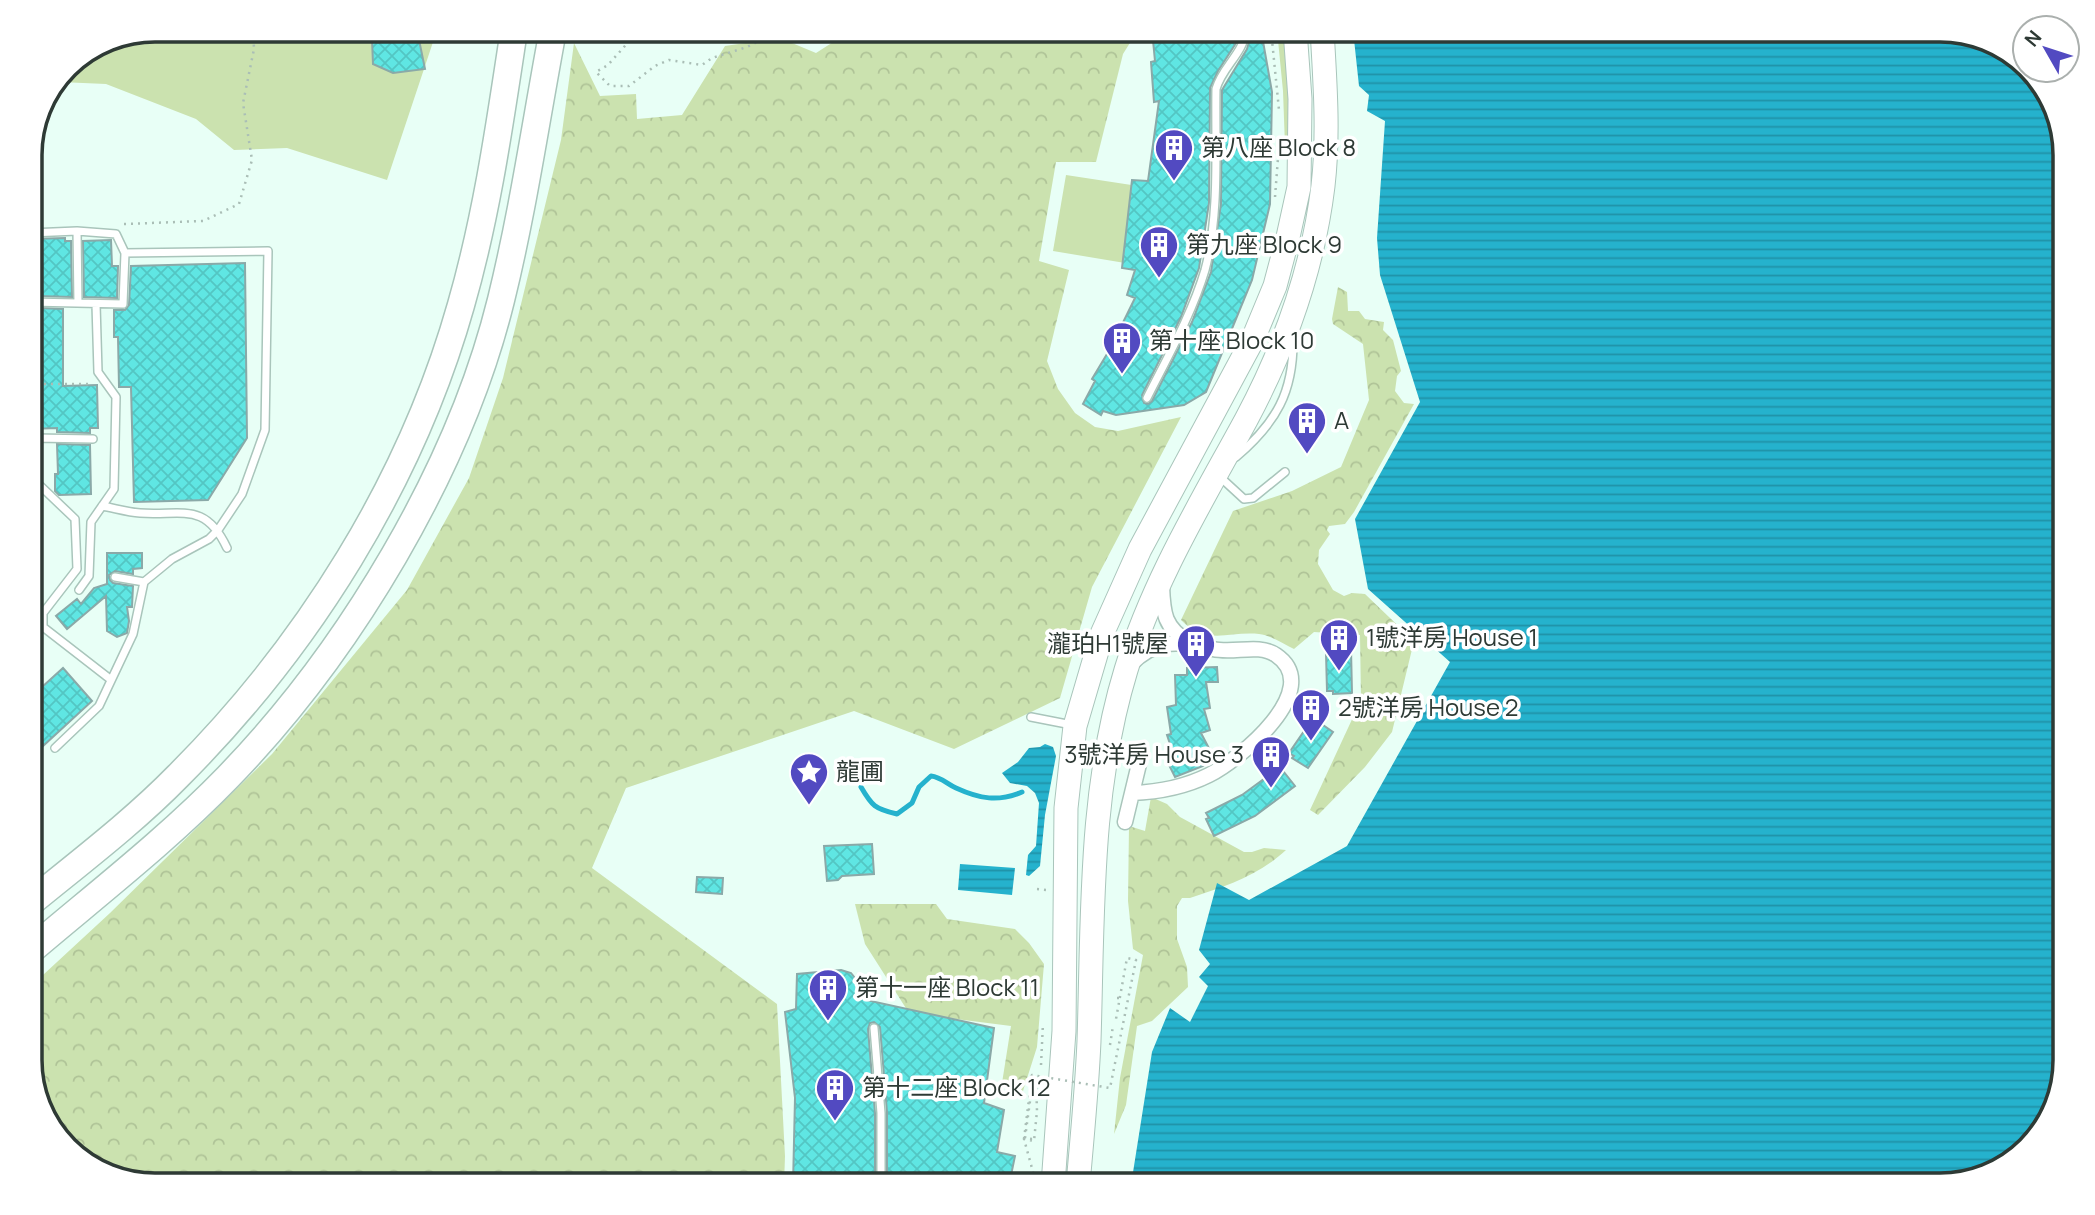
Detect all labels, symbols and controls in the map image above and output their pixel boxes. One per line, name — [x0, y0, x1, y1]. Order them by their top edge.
north arrow — [2011, 14, 2081, 84]
text: N — [2018, 25, 2047, 52]
building icon: 第八座 Block 8 — [1153, 127, 1195, 182]
place label: 第八座 Block 8 — [1201, 130, 1356, 163]
building icon: 第九座 Block 9 — [1138, 224, 1180, 279]
place label: 第九座 Block 9 — [1186, 227, 1342, 260]
building icon: 第十座 Block 10 — [1101, 320, 1143, 375]
place label: 第十座 Block 10 — [1149, 323, 1314, 356]
building icon: A — [1286, 400, 1328, 455]
place label: A — [1334, 403, 1349, 436]
building icon: 1號洋房 House 1 — [1318, 617, 1360, 672]
place label: 1號洋房 House 1 — [1366, 620, 1538, 653]
building icon: 瀧珀H1號屋 — [1175, 623, 1217, 678]
place label: 瀧珀H1號屋 — [1047, 626, 1169, 659]
building icon: 2號洋房 House 2 — [1290, 687, 1332, 742]
place label: 2號洋房 House 2 — [1338, 690, 1518, 723]
building icon: 3號洋房 House 3 — [1250, 734, 1292, 789]
place label: 3號洋房 House 3 — [1064, 737, 1244, 770]
place icon: 龍圃 — [788, 751, 830, 806]
place label: 龍圃 — [836, 754, 884, 787]
building icon: 第十一座 Block 11 — [807, 967, 849, 1022]
place label: 第十一座 Block 11 — [855, 970, 1039, 1003]
building icon: 第十二座 Block 12 — [814, 1067, 856, 1122]
place label: 第十二座 Block 12 — [862, 1070, 1050, 1103]

